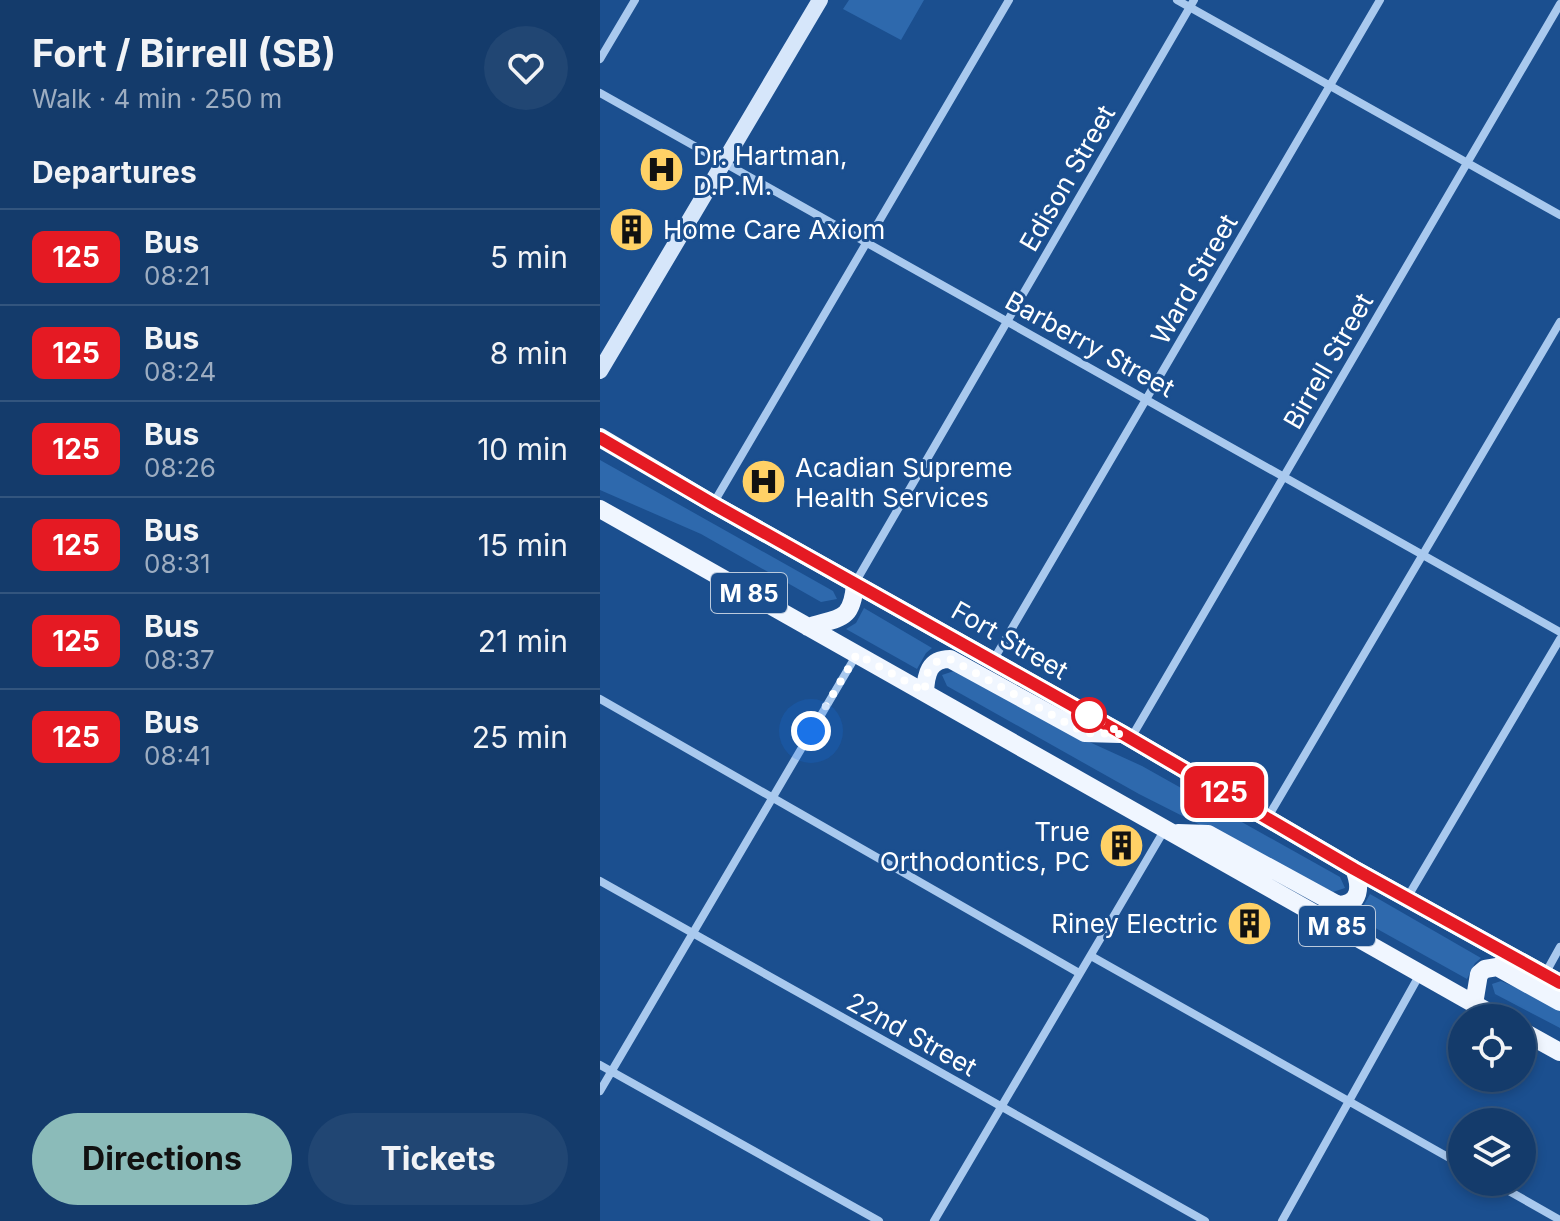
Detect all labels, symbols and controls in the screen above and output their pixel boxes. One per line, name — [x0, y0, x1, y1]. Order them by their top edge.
button: heart — [484, 26, 568, 110]
text: Fort / Birrell (SB) — [32, 30, 336, 76]
text: Walk · 4 min · 250 m — [32, 83, 282, 114]
street label: Edison Street — [1013, 100, 1121, 256]
place label: Dr. Hartman, D.P.M. — [693, 140, 848, 201]
hospital icon: Dr. Hartman, D.P.M. — [638, 146, 686, 194]
text: Departures — [32, 154, 197, 190]
building icon: Home Care Axiom — [608, 205, 656, 253]
street label: Ward Street — [1144, 209, 1244, 349]
place label: Home Care Axiom — [663, 214, 885, 245]
text: Bus — [144, 224, 199, 260]
text: 5 min — [490, 239, 568, 275]
text: 125 — [52, 240, 100, 274]
text: 08:21 — [144, 260, 210, 291]
street label: Barberry Street — [1000, 285, 1180, 403]
street label: Birrell Street — [1277, 288, 1379, 434]
text: Bus — [144, 320, 199, 356]
text: 8 min — [490, 335, 568, 371]
text: 125 — [52, 336, 100, 370]
text: 08:24 — [144, 356, 216, 387]
text: Bus — [144, 416, 199, 452]
text: 10 min — [477, 431, 568, 467]
text: 125 — [52, 432, 100, 466]
text: 08:26 — [144, 452, 216, 483]
place label: Acadian Supreme Health Services — [795, 452, 1013, 513]
hospital icon: Acadian Supreme Health Services — [740, 458, 788, 506]
text: Bus — [144, 512, 199, 548]
text: 15 min — [478, 527, 568, 563]
text: 125 — [52, 528, 100, 562]
text: 08:31 — [144, 548, 211, 579]
road number: M 85 — [711, 573, 787, 613]
street label: Fort Street — [946, 594, 1074, 686]
text: Bus — [144, 608, 199, 644]
text: 21 min — [478, 623, 568, 659]
text: 125 — [52, 624, 100, 658]
text: 08:37 — [144, 644, 215, 675]
unlabelled marker — [1072, 698, 1106, 732]
text: Bus — [144, 704, 199, 740]
your location — [791, 711, 831, 751]
text: 25 min — [472, 719, 568, 755]
text: 125 — [52, 720, 100, 754]
text: 08:41 — [144, 740, 211, 771]
line badge: 125 — [1178, 766, 1270, 818]
text: 125 — [1200, 775, 1248, 809]
place label: True Orthodontics, PC — [880, 816, 1090, 877]
building icon: True Orthodontics, PC — [1097, 822, 1145, 870]
building icon: Riney Electric — [1225, 899, 1273, 947]
road number: M 85 — [1299, 906, 1375, 946]
place label: Riney Electric — [1051, 908, 1218, 939]
street label: 22nd Street — [842, 986, 982, 1082]
map controls — [1448, 1004, 1536, 1196]
button: locate — [1448, 1004, 1536, 1092]
button: layers — [1448, 1108, 1536, 1196]
button: Directions — [32, 1113, 292, 1205]
button: Tickets — [308, 1113, 568, 1205]

